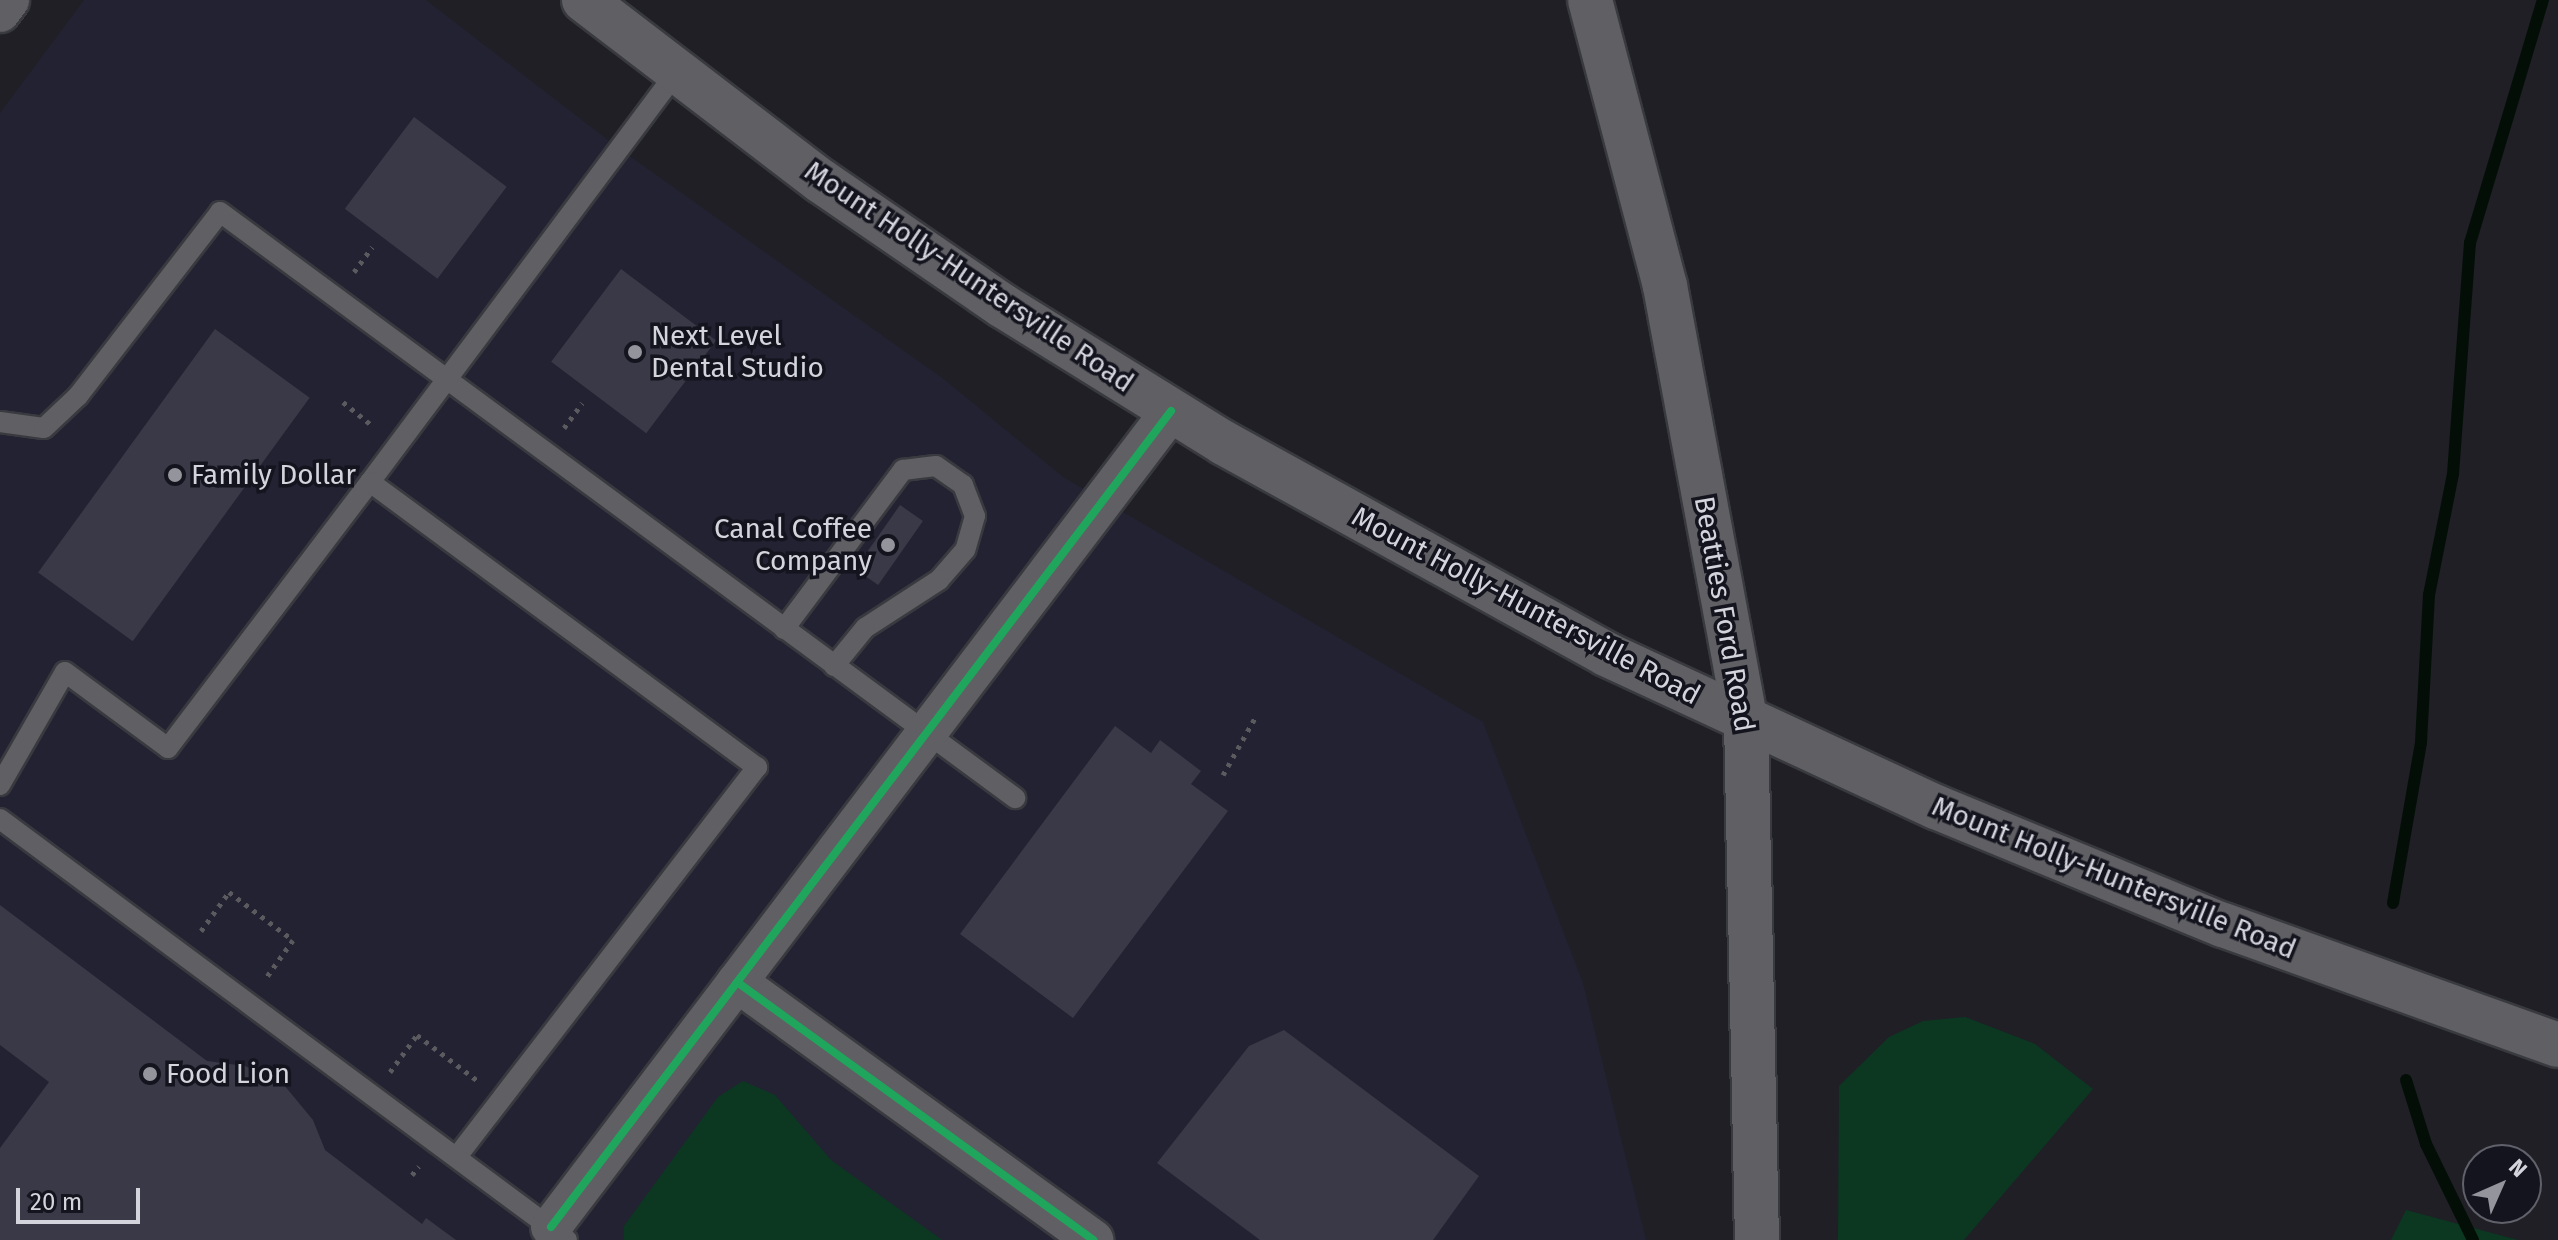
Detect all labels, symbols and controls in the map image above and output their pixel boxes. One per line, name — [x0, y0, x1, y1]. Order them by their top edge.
street label: Mount Holly-Huntersville Road — [798, 154, 1140, 400]
place label: Next Level Dental Studio — [651, 319, 824, 385]
marker: Next Level Dental Studio — [626, 343, 644, 361]
place label: Family Dollar — [191, 458, 356, 492]
marker: Family Dollar — [166, 466, 184, 484]
street label: Beatties Ford Road — [1687, 493, 1761, 735]
street label: Mount Holly-Huntersville Road — [1346, 500, 1706, 712]
place label: Canal Coffee Company — [714, 512, 872, 578]
marker: Canal Coffee Company — [879, 536, 897, 554]
street label: Mount Holly-Huntersville Road — [1927, 789, 2301, 967]
place label: Food Lion — [166, 1057, 290, 1091]
marker: Food Lion — [141, 1065, 159, 1083]
north arrow — [2462, 1144, 2542, 1224]
text: N — [2503, 1153, 2533, 1183]
scale bar — [20, 1172, 144, 1222]
text: 20 m — [30, 1188, 82, 1216]

